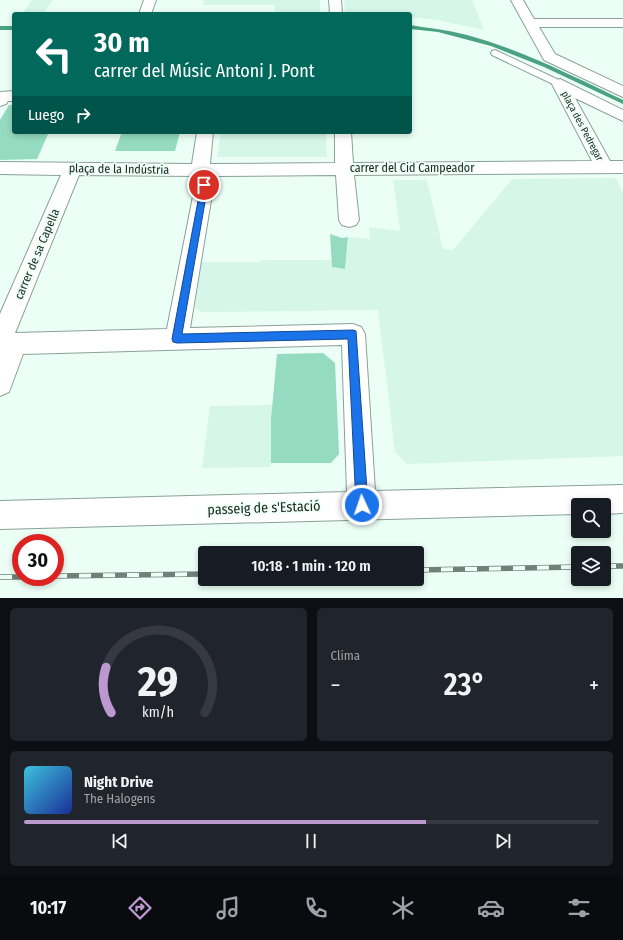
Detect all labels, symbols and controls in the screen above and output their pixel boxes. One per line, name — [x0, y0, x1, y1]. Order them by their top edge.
text: 30 m — [94, 26, 150, 59]
icon: left — [28, 28, 80, 80]
text: carrer del Músic Antoni J. Pont — [94, 60, 315, 82]
street label: plaça des Pedregar — [559, 89, 606, 163]
icon: right — [72, 104, 94, 126]
text: Luego — [28, 106, 64, 124]
street label: plaça de la Indústria — [69, 161, 169, 177]
street label: carrer del Cid Campeador — [350, 161, 475, 175]
pin — [187, 168, 221, 202]
icon: arrive — [193, 174, 215, 196]
street label: carrer de sa Capella — [12, 206, 62, 301]
position arrow — [341, 484, 383, 526]
street label: passeig de s'Estació — [207, 498, 321, 518]
map controls — [571, 498, 611, 586]
button: search — [571, 498, 611, 538]
speed limit sign: 30 — [12, 534, 64, 586]
button: layers — [571, 546, 611, 586]
text: 10:18 · 1 min · 120 m — [251, 557, 371, 575]
text: Clima — [331, 648, 360, 663]
text: 29 — [137, 656, 179, 706]
text: 23° — [444, 667, 486, 703]
text: − — [331, 672, 340, 699]
text: + — [589, 672, 599, 699]
text: km/h — [142, 703, 174, 720]
text: Night Drive — [84, 773, 153, 791]
text: The Halogens — [84, 791, 155, 806]
icon: previous — [109, 830, 131, 852]
icon: pause — [300, 830, 322, 852]
icon: next — [492, 830, 514, 852]
icon: directions — [126, 894, 154, 922]
icon: music — [214, 894, 242, 922]
icon: phone — [302, 894, 330, 922]
icon: climate — [389, 894, 417, 922]
icon: car — [477, 894, 505, 922]
icon: filters — [565, 894, 593, 922]
text: 10:17 — [30, 897, 66, 919]

